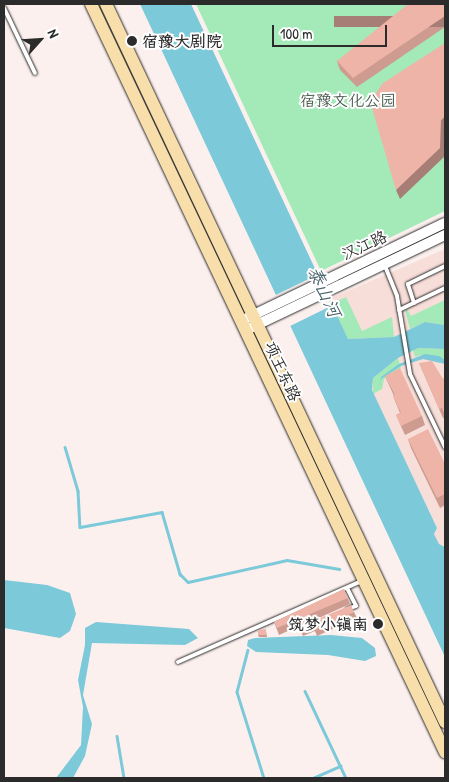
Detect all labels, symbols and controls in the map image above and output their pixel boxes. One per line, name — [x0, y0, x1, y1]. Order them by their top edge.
north arrow — [15, 15, 65, 65]
scale bar — [274, 15, 389, 47]
text: 100 m — [280, 23, 313, 44]
text: N — [44, 26, 64, 41]
place label: 宿豫大剧院 — [142, 31, 222, 51]
marker: 宿豫大剧院 — [126, 35, 138, 47]
park label: 宿豫文化公园 — [300, 90, 396, 110]
street label: 汉江路 — [338, 226, 390, 264]
water label: 泰山河 — [303, 263, 345, 321]
street label: 项王东路 — [261, 338, 305, 404]
place label: 筑梦小镇南 — [288, 614, 368, 634]
marker: 筑梦小镇南 — [372, 618, 384, 630]

